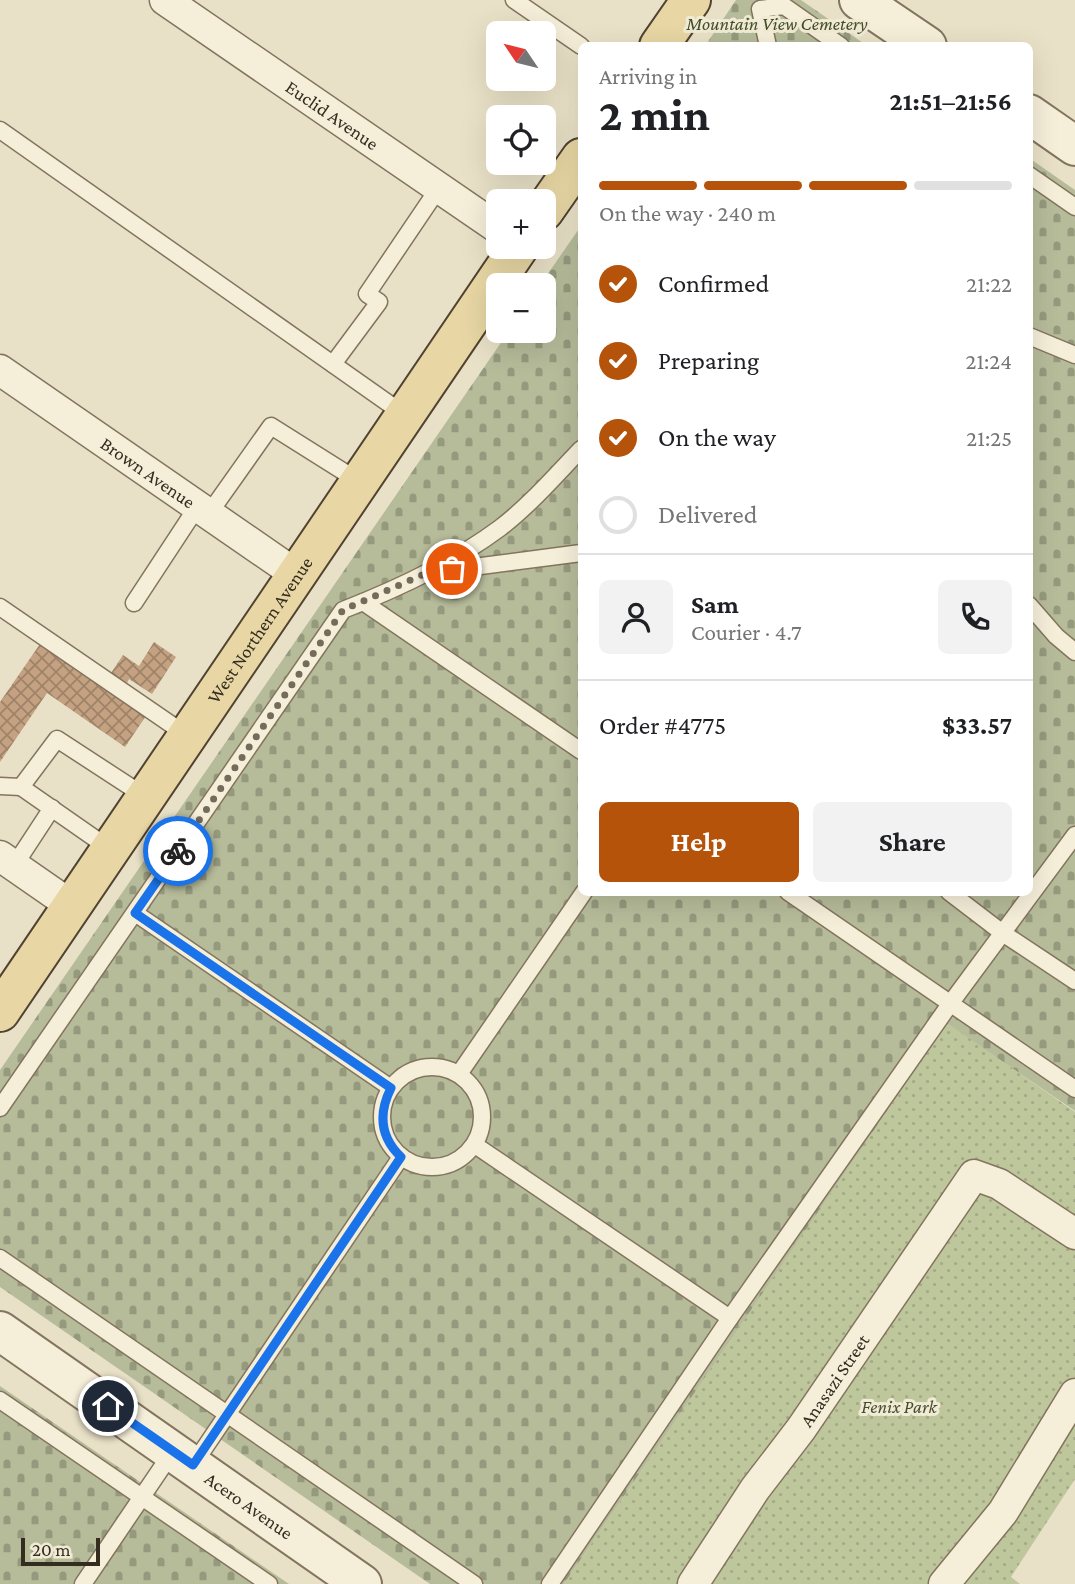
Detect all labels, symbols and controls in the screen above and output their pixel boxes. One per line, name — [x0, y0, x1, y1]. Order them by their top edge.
park label: Mountain View Cemetery — [685, 13, 868, 34]
north arrow — [486, 21, 556, 91]
map controls — [486, 21, 556, 343]
text: Arriving in — [599, 63, 697, 89]
street label: Euclid Avenue — [282, 76, 383, 154]
text: 21:51–21:56 — [890, 87, 1012, 116]
text: 2 min — [599, 89, 710, 140]
button: locate — [486, 105, 556, 175]
button: + — [486, 189, 556, 259]
text: On the way · 240 m — [599, 200, 776, 226]
icon: check — [599, 265, 637, 303]
text: Confirmed — [658, 269, 769, 298]
text: 21:22 — [966, 271, 1012, 297]
button: − — [486, 273, 556, 343]
icon: check — [599, 342, 637, 380]
text: Preparing — [658, 346, 759, 375]
text: 21:24 — [965, 348, 1012, 374]
icon: check — [599, 419, 637, 457]
text: On the way — [658, 423, 776, 452]
text: 21:25 — [966, 425, 1012, 451]
street label: Brown Avenue — [97, 432, 199, 512]
text: Delivered — [658, 500, 757, 529]
pin — [422, 539, 482, 599]
icon: bag — [433, 550, 471, 588]
street label: West Northern Avenue — [202, 552, 316, 707]
button: person — [599, 580, 673, 654]
button: phone — [938, 580, 1012, 654]
text: Sam — [691, 590, 739, 619]
text: Courier · 4.7 — [691, 619, 802, 645]
text: Order #4775 — [599, 711, 726, 740]
text: $33.57 — [942, 711, 1012, 740]
button: Help — [599, 802, 799, 882]
button: Share — [813, 802, 1012, 882]
courier — [143, 816, 213, 886]
icon: bike — [159, 832, 197, 870]
street label: Anasazi Street — [795, 1329, 873, 1431]
pin — [78, 1376, 138, 1436]
icon: home — [89, 1387, 127, 1425]
park label: Fenix Park — [861, 1396, 937, 1417]
street label: Acero Avenue — [201, 1467, 297, 1543]
scale bar — [21, 1535, 100, 1567]
text: 20 m — [32, 1539, 71, 1560]

